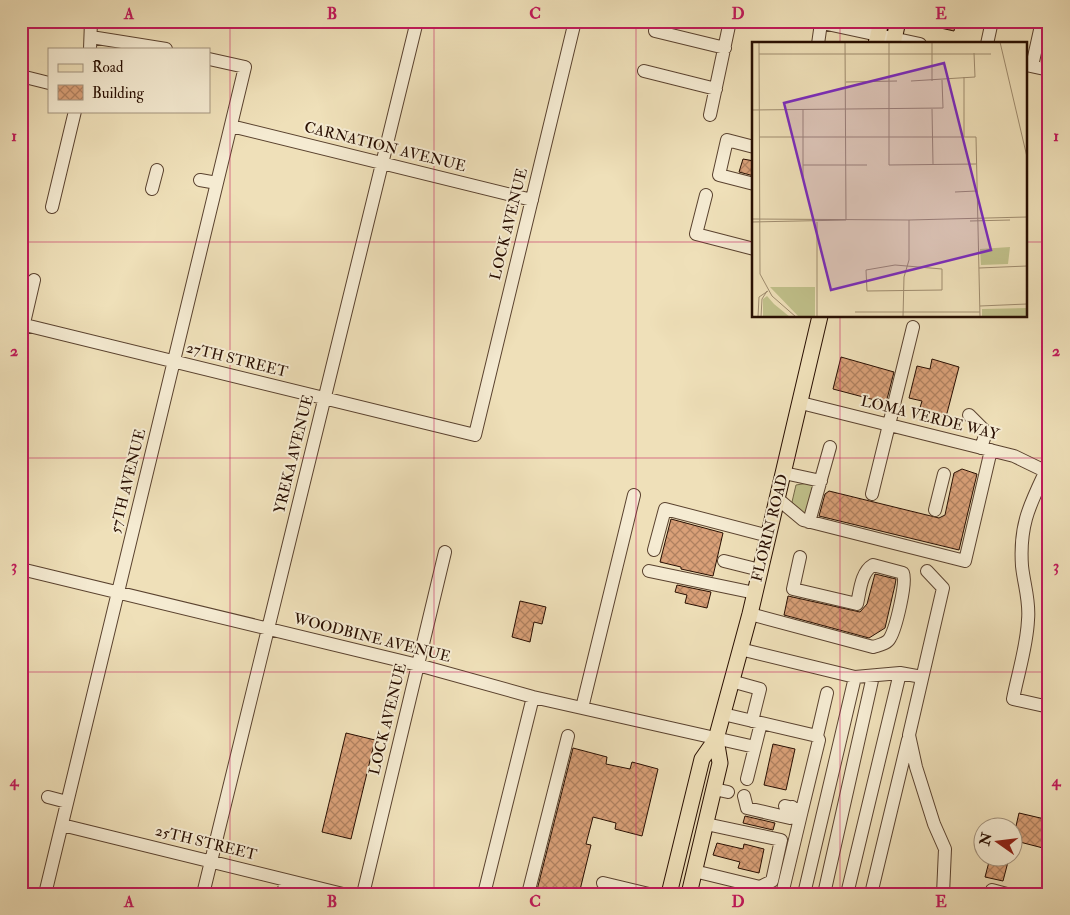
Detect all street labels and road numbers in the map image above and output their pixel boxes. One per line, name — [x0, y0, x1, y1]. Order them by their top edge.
street label: CARNATION AVENUE — [302, 118, 468, 176]
street label: LOCK AVENUE — [486, 166, 532, 282]
street label: 27TH STREET — [184, 338, 290, 382]
street label: YREKA AVENUE — [270, 392, 318, 515]
street label: LOMA VERDE WAY — [859, 392, 1002, 445]
street label: 57TH AVENUE — [106, 427, 150, 535]
street label: FLORIN ROAD — [747, 472, 793, 584]
street label: WOODBINE AVENUE — [290, 609, 453, 667]
street label: LOCK AVENUE — [365, 661, 411, 777]
street label: 25TH STREET — [153, 821, 259, 865]

